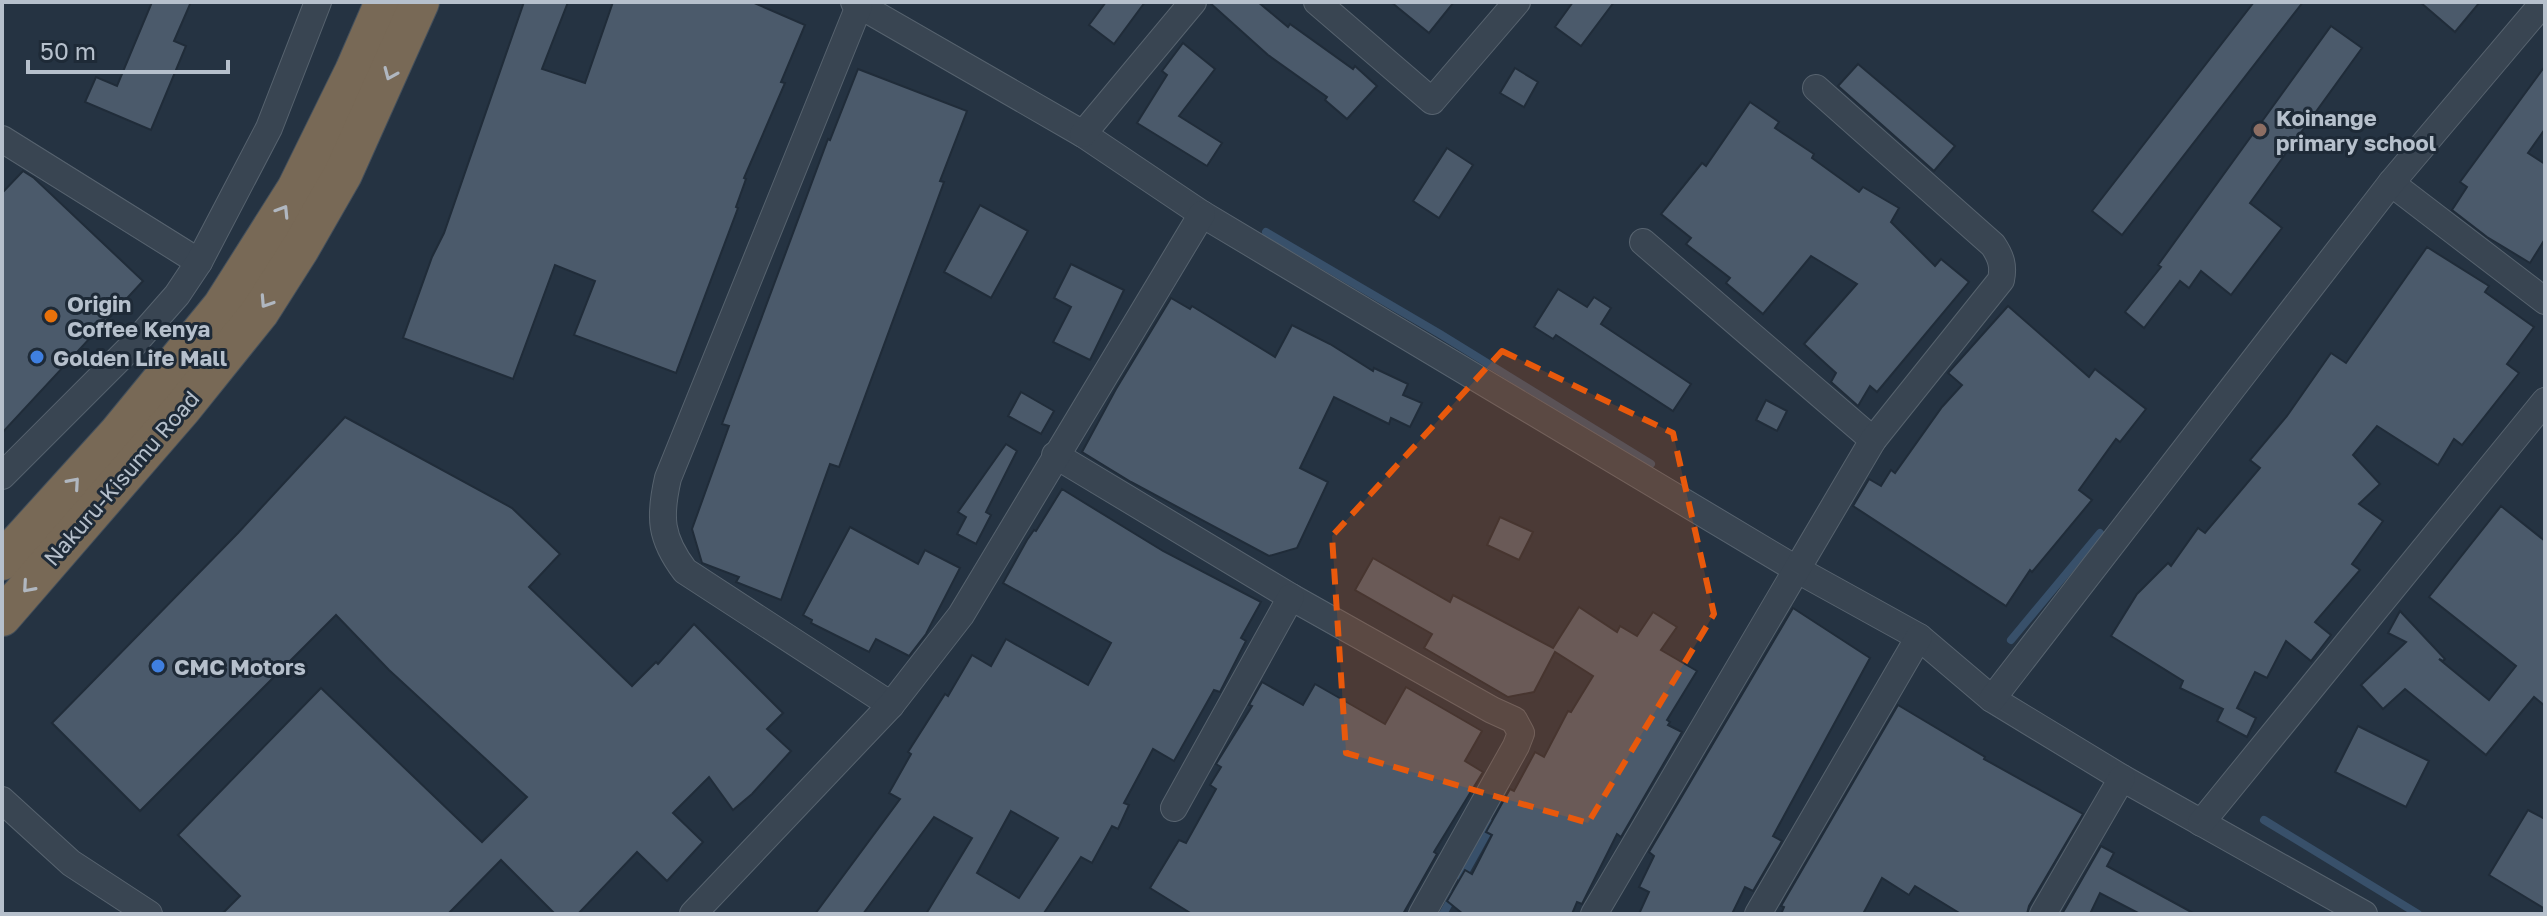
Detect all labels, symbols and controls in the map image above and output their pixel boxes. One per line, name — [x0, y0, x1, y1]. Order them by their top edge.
scale bar — [28, 24, 228, 74]
text: 50 m — [40, 36, 96, 65]
one-way arrow — [383, 66, 399, 80]
place label: Koinange primary school — [2276, 104, 2436, 156]
marker: Koinange primary school — [2251, 121, 2269, 139]
one-way arrow — [273, 205, 288, 220]
place label: Origin Coffee Kenya — [67, 290, 210, 342]
one-way arrow — [261, 293, 276, 308]
marker: Origin Coffee Kenya — [42, 307, 60, 325]
place label: Golden Life Mall — [53, 344, 227, 371]
marker: Golden Life Mall — [28, 348, 46, 366]
street label: Nakuru-Kisumu Road — [38, 385, 204, 571]
one-way arrow — [64, 478, 79, 493]
one-way arrow — [23, 578, 37, 593]
place label: CMC Motors — [174, 653, 306, 680]
marker: CMC Motors — [149, 657, 167, 675]

